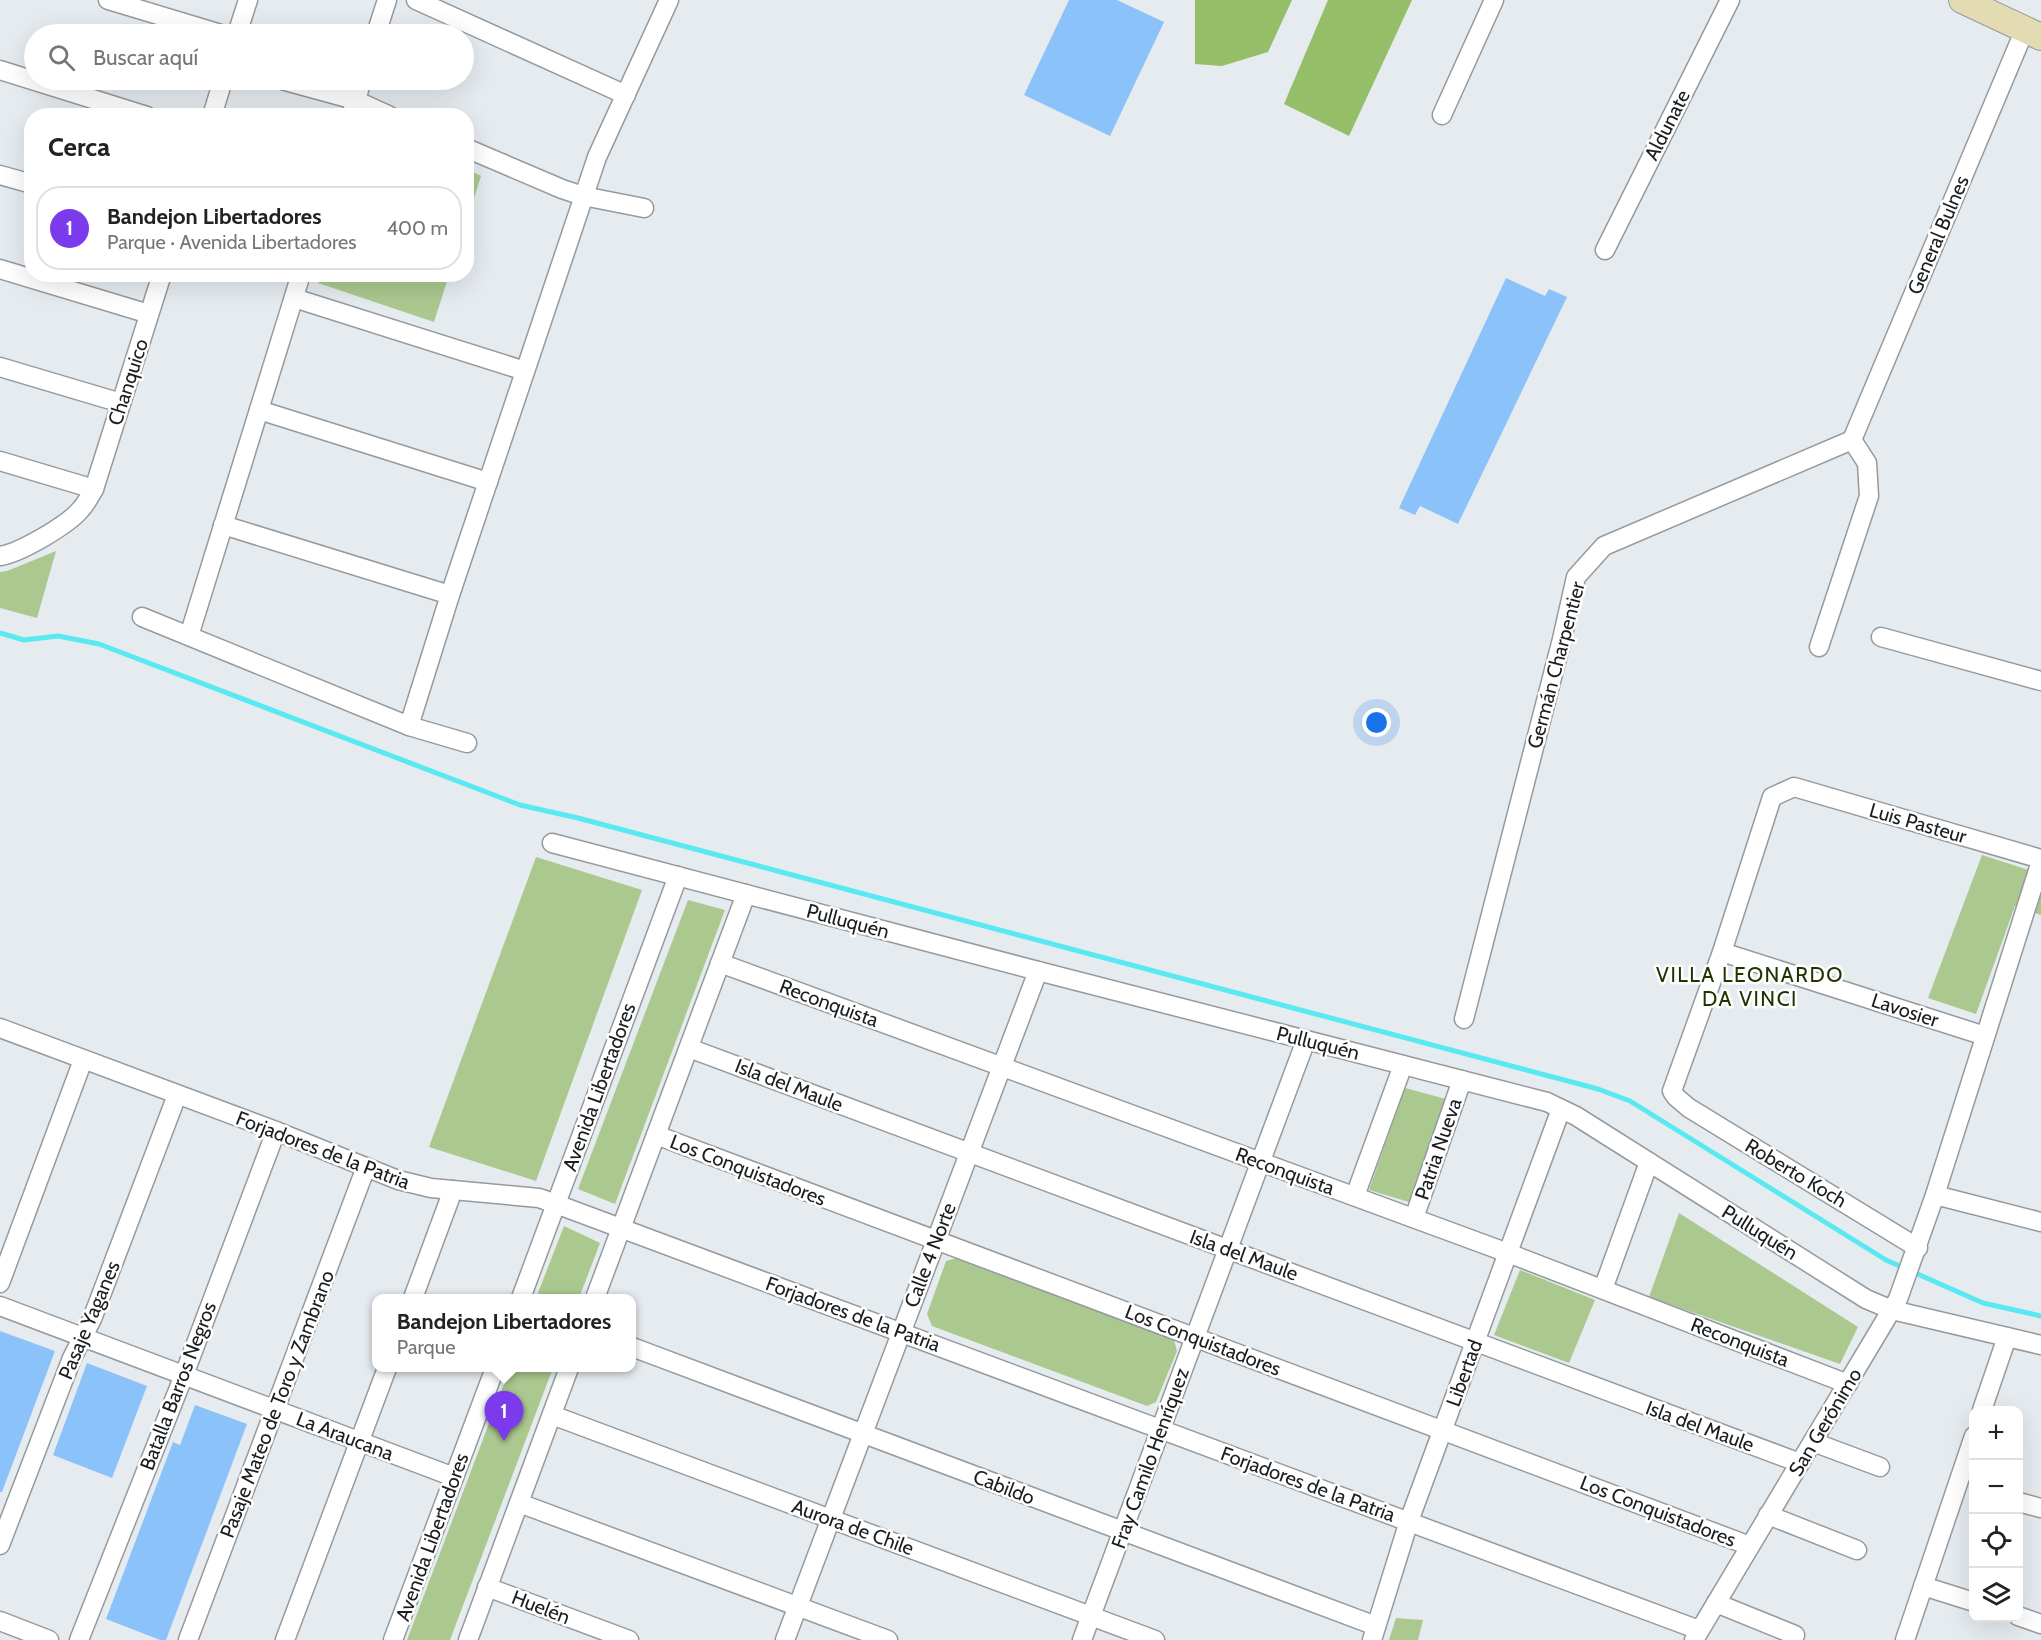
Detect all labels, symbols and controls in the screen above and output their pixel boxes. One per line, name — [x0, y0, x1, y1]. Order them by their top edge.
search box — [24, 24, 474, 90]
icon: search — [45, 41, 78, 74]
text: Buscar aquí — [93, 44, 198, 71]
street label: Aldunate — [1639, 86, 1695, 164]
text: Cerca — [48, 131, 110, 163]
street label: General Bulnes — [1902, 172, 1974, 298]
text: Bandejon Libertadores — [107, 203, 321, 230]
text: 1 — [66, 216, 73, 240]
text: 400 m — [386, 216, 448, 240]
text: Parque · Avenida Libertadores — [107, 230, 357, 254]
street label: Chanquico — [103, 336, 153, 428]
street label: Germán Charpentier — [1522, 578, 1590, 751]
your location — [1362, 708, 1391, 737]
street label: Luis Pasteur — [1867, 798, 1970, 849]
street label: Pulluquén — [804, 898, 892, 944]
district label: VILLA LEONARDO DA VINCI — [1656, 962, 1844, 1011]
street label: Reconquista — [776, 974, 882, 1032]
street label: Lavosier — [1868, 988, 1942, 1032]
street label: Avenida Libertadores — [557, 1000, 641, 1174]
street label: Pulluquén — [1274, 1021, 1362, 1065]
street label: Isla del Maule — [732, 1053, 846, 1117]
street label: Patria Nueva — [1409, 1095, 1467, 1203]
street label: Forjadores de la Patria — [233, 1106, 414, 1194]
street label: Los Conquistadores — [667, 1129, 829, 1211]
street label: Roberto Koch — [1741, 1133, 1851, 1213]
street label: Reconquista — [1232, 1142, 1338, 1200]
street label: Calle 4 Norte — [899, 1199, 961, 1311]
street label: Pulluquén — [1718, 1199, 1802, 1265]
street label: Isla del Maule — [1187, 1224, 1301, 1286]
street label: Pasaje Yaganes — [53, 1257, 125, 1383]
street label: Pasaje Mateo de Toro y Zambrano — [215, 1267, 339, 1541]
street label: Forjadores de la Patria — [762, 1271, 944, 1357]
popup — [372, 1294, 636, 1372]
street label: Batalla Barros Negros — [135, 1298, 221, 1474]
street label: Los Conquistadores — [1122, 1299, 1284, 1381]
text: Bandejon Libertadores — [397, 1308, 611, 1335]
street label: Reconquista — [1687, 1312, 1793, 1372]
text: Parque — [397, 1335, 455, 1359]
street label: Libertad — [1441, 1336, 1487, 1410]
street label: Fray Camilo Henríquez — [1106, 1364, 1194, 1552]
street label: San Gerónimo — [1783, 1364, 1867, 1480]
pin: 1 — [484, 1392, 524, 1441]
street label: Isla del Maule — [1643, 1395, 1757, 1457]
street label: La Araucana — [293, 1406, 397, 1466]
map controls — [1969, 1406, 2023, 1622]
button: + — [1969, 1406, 2023, 1460]
street label: Forjadores de la Patria — [1217, 1441, 1399, 1527]
street label: Avenida Libertadores — [390, 1450, 474, 1624]
button: − — [1969, 1460, 2023, 1514]
street label: Cabildo — [970, 1464, 1038, 1510]
street label: Los Conquistadores — [1577, 1470, 1739, 1552]
street label: Aurora de Chile — [789, 1494, 917, 1560]
button: locate — [1969, 1514, 2023, 1568]
button: layers — [1969, 1568, 2023, 1622]
street label: Huelén — [508, 1585, 574, 1629]

